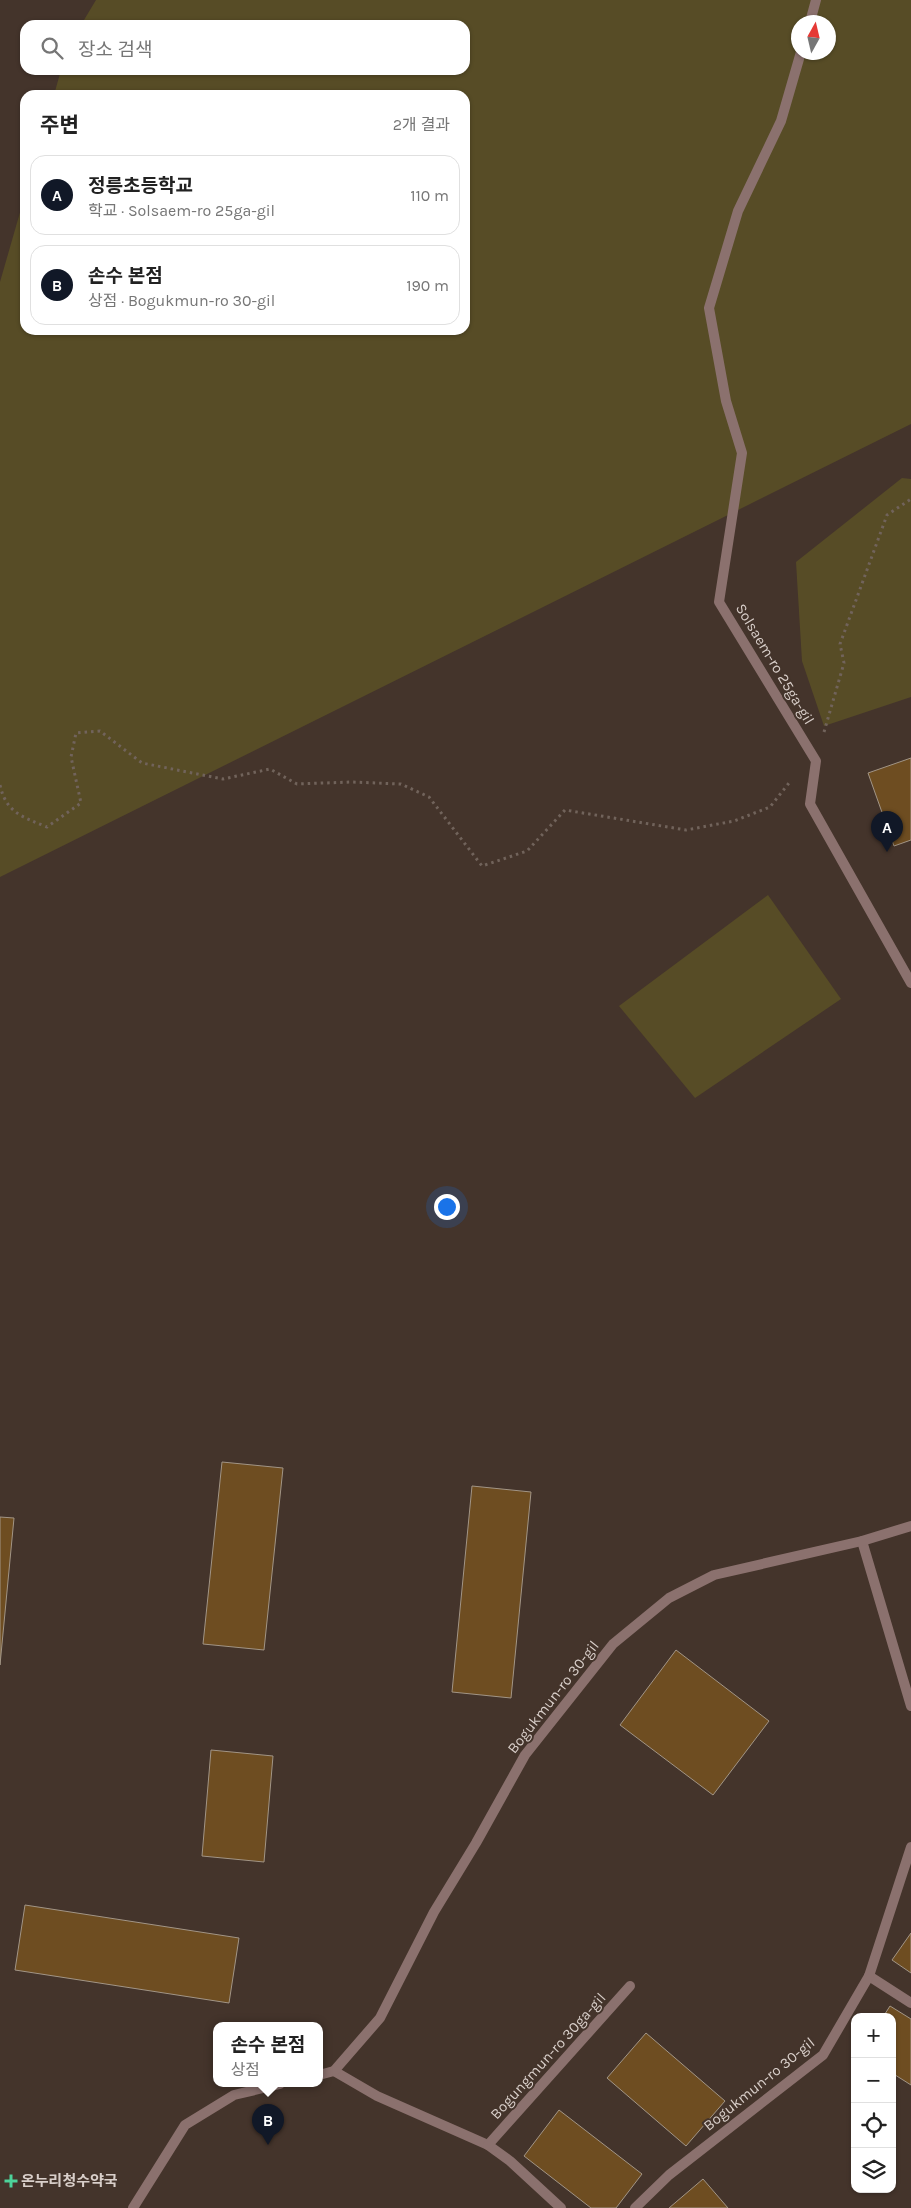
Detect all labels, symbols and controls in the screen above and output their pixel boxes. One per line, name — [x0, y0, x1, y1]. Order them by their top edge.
north arrow — [791, 15, 836, 60]
search box — [20, 20, 470, 75]
icon: search — [38, 34, 66, 62]
text: 장소 검색 — [78, 39, 152, 61]
text: 주변 — [40, 113, 79, 137]
text: 2개 결과 — [393, 115, 450, 134]
text: 정릉초등학교 — [88, 175, 193, 197]
text: A — [52, 186, 62, 205]
text: 110 m — [410, 186, 449, 205]
text: 학교 · Solsaem-ro 25ga-gil — [88, 201, 275, 220]
text: 손수 본점 — [88, 265, 163, 287]
text: B — [52, 276, 62, 295]
text: 190 m — [406, 276, 449, 295]
text: 상점 · Bogukmun-ro 30-gil — [88, 291, 275, 310]
street label: Solsaem-ro 25ga-gil — [732, 600, 818, 728]
pin: A — [871, 811, 903, 852]
your location — [434, 1194, 460, 1220]
street label: Bogukmun-ro 30-gil — [503, 1637, 603, 1757]
street label: Bogungmun-ro 30ga-gil — [486, 1989, 610, 2123]
map controls — [851, 2013, 896, 2193]
button: + — [851, 2013, 896, 2058]
popup — [213, 2022, 323, 2087]
text: 손수 본점 — [231, 2034, 305, 2056]
street label: Bogukmun-ro 30-gil — [700, 2034, 818, 2134]
button: − — [851, 2058, 896, 2103]
text: 상점 — [231, 2060, 260, 2079]
button: locate — [851, 2103, 896, 2148]
pin: B — [252, 2104, 284, 2145]
button: layers — [851, 2148, 896, 2193]
place label: 온누리청수약국 — [21, 2172, 118, 2190]
marker: 온누리청수약국 — [5, 2175, 17, 2187]

